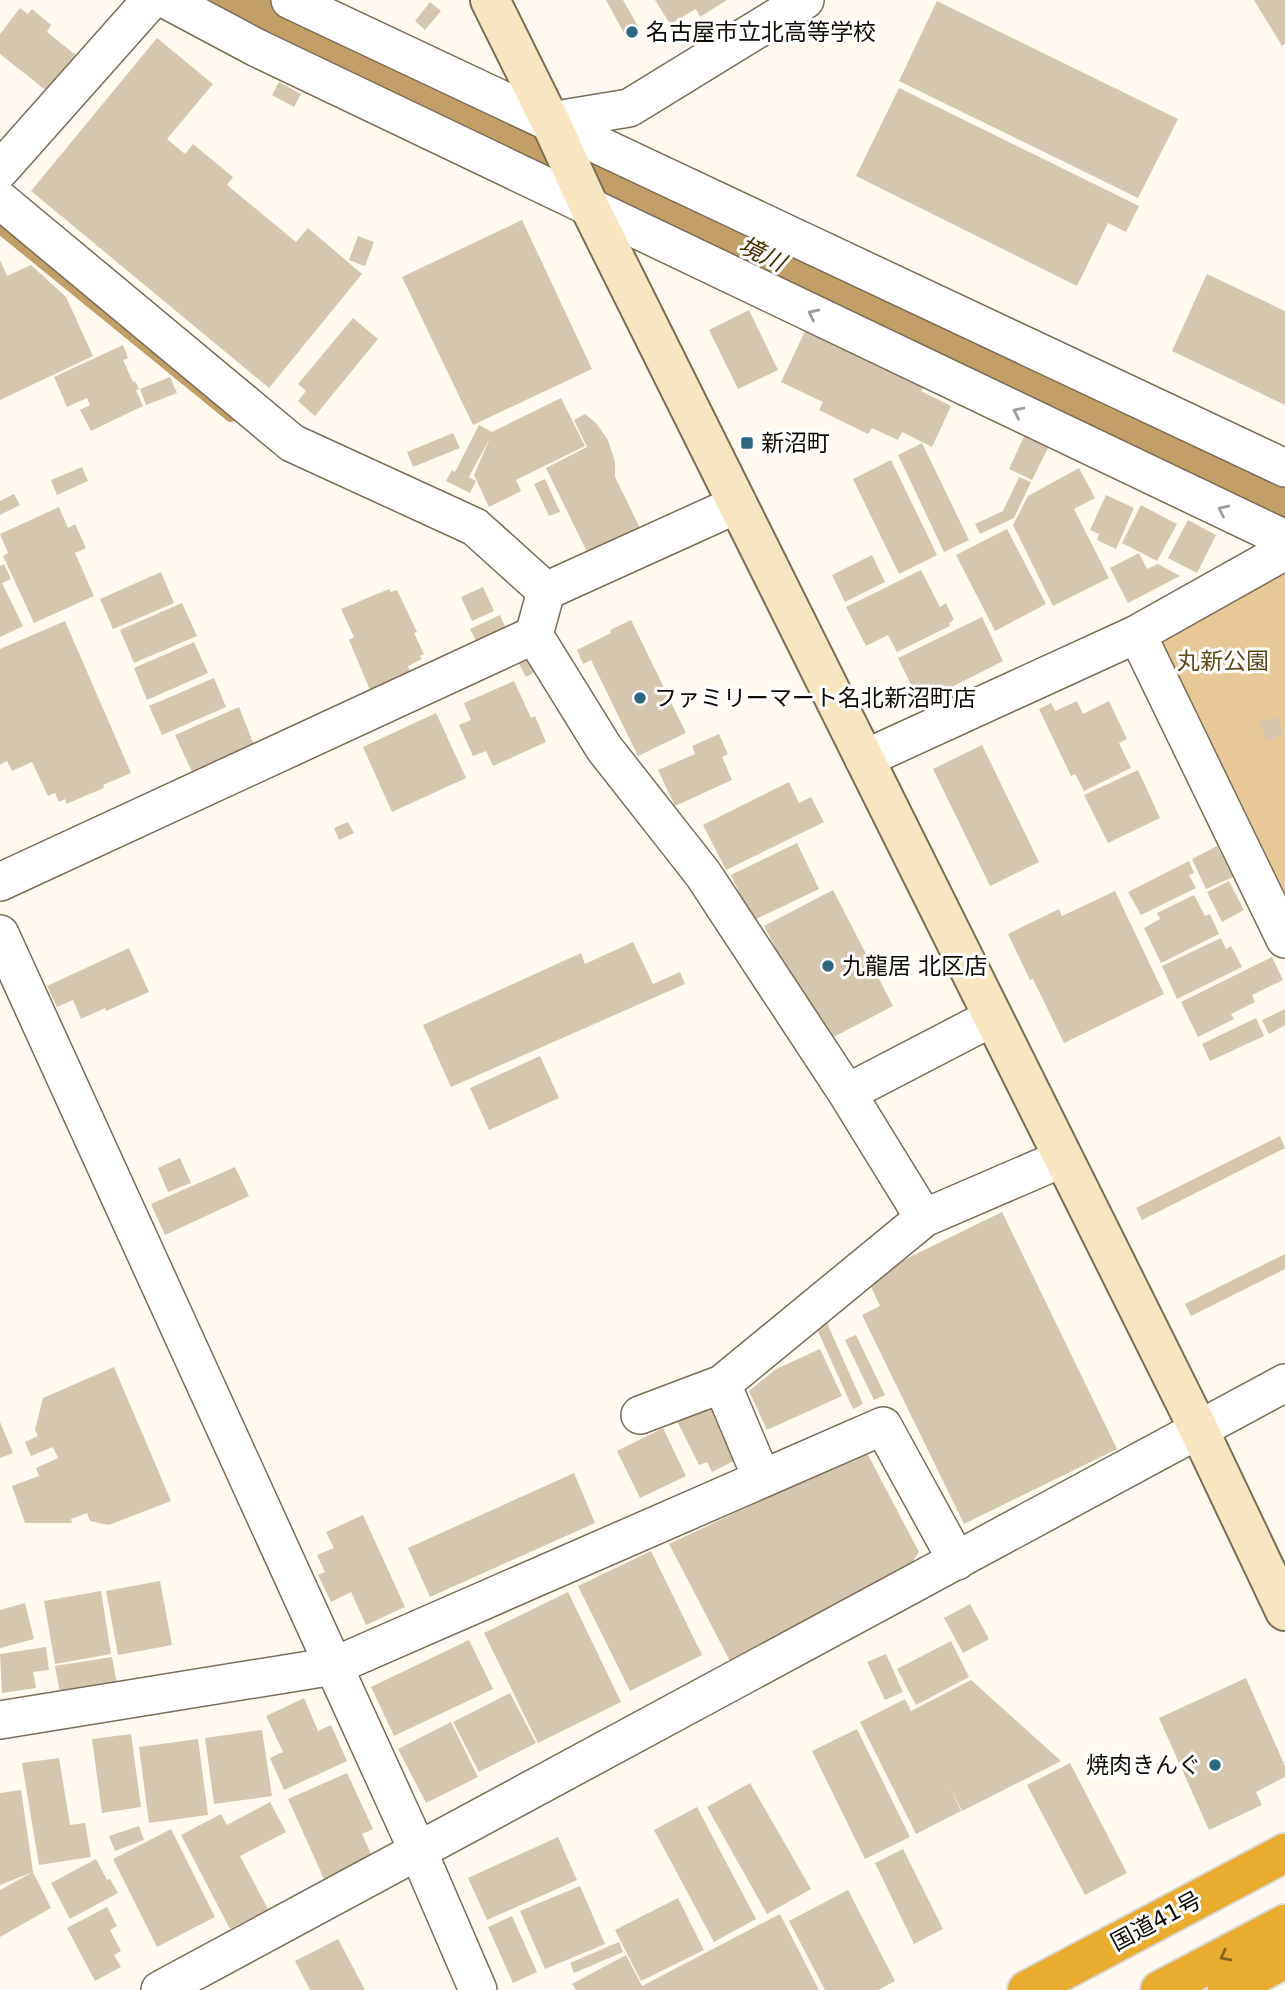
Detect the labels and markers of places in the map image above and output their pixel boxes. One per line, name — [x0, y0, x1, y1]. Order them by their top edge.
place label: 名古屋市立北高等学校 — [646, 19, 876, 45]
marker: 名古屋市立北高等学校 — [624, 24, 640, 40]
place label: 新沼町 — [761, 430, 830, 456]
marker: 新沼町 — [739, 435, 755, 451]
place label: ファミリーマート名北新沼町店 — [654, 685, 976, 711]
marker: ファミリーマート名北新沼町店 — [632, 690, 648, 706]
place label: 九龍居 北区店 — [842, 953, 987, 979]
marker: 九龍居 北区店 — [820, 958, 836, 974]
place label: 焼肉きんぐ — [1086, 1752, 1201, 1778]
marker: 焼肉きんぐ — [1207, 1757, 1223, 1773]

